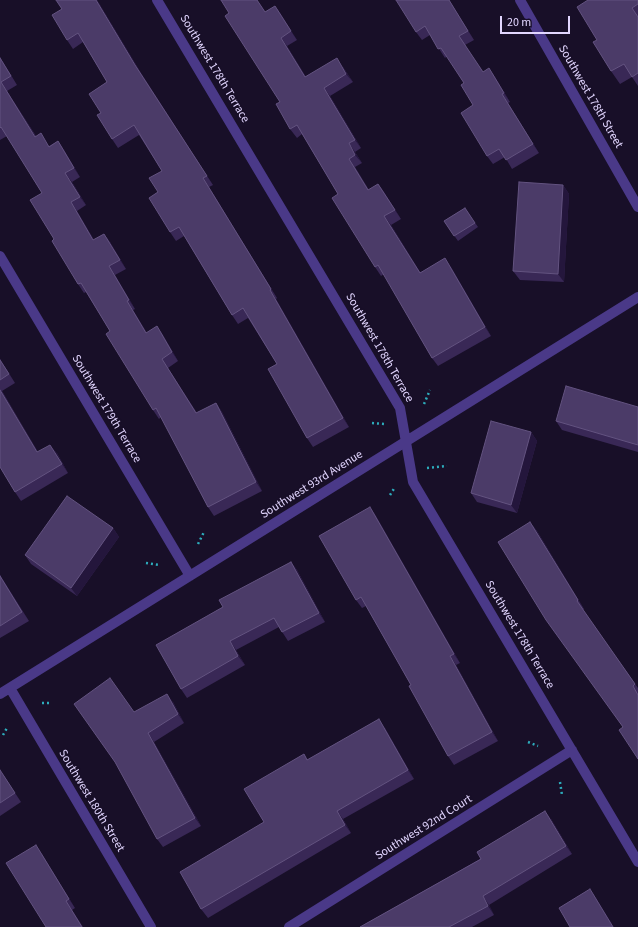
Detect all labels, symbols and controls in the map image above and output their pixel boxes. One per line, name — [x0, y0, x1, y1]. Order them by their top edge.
scale bar — [502, 8, 572, 34]
street label: Southwest 178th Terrace — [176, 12, 252, 126]
text: 20 m — [507, 14, 531, 31]
street label: Southwest 178th Street — [555, 43, 625, 151]
street label: Southwest 178th Terrace — [342, 291, 416, 405]
street label: Southwest 179th Terrace — [68, 352, 144, 466]
street label: Southwest 93rd Avenue — [258, 448, 366, 522]
street label: Southwest 178th Terrace — [481, 578, 557, 692]
street label: Southwest 180th Street — [55, 747, 127, 855]
street label: Southwest 92nd Court — [373, 792, 475, 864]

